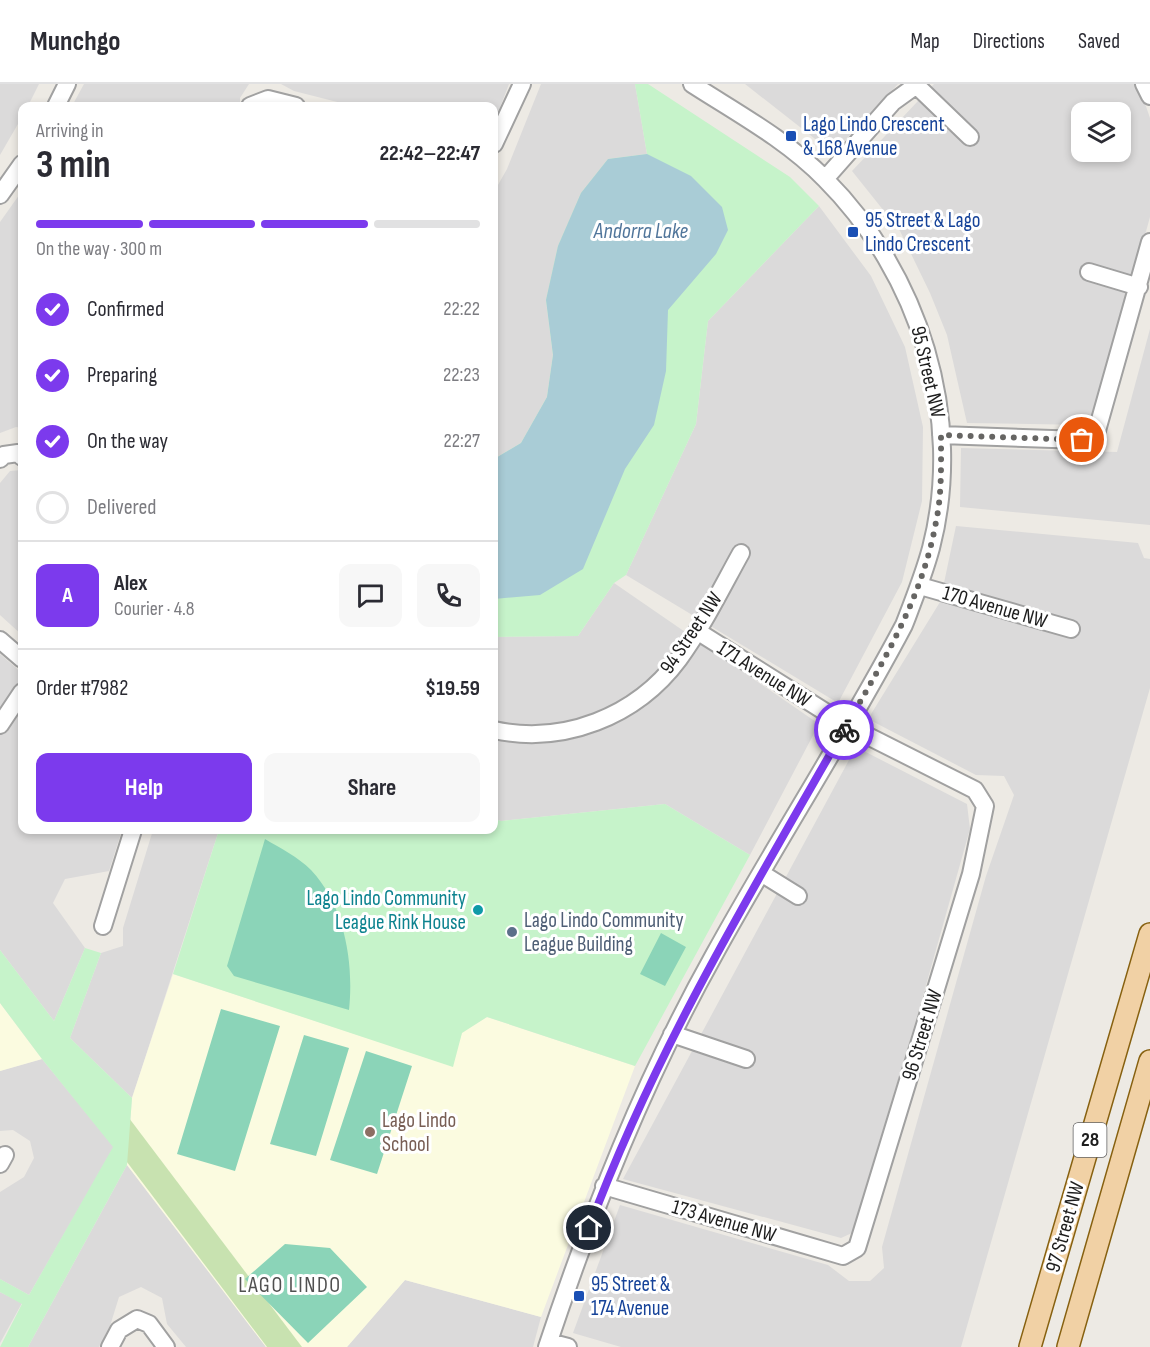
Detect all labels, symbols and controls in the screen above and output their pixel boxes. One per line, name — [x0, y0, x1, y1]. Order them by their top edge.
text: Munchgo — [30, 25, 121, 58]
text: Map — [910, 29, 940, 54]
text: Directions — [973, 29, 1045, 54]
text: Saved — [1078, 29, 1120, 54]
map controls — [1071, 102, 1131, 162]
button: layers — [1071, 102, 1131, 162]
place label: Lago Lindo Crescent & 168 Avenue — [803, 112, 945, 161]
text: Arriving in — [36, 119, 104, 143]
marker: Lago Lindo Crescent & 168 Avenue — [784, 129, 798, 143]
text: 22:42–22:47 — [379, 140, 480, 167]
text: 3 min — [36, 142, 111, 189]
place label: 95 Street & Lago Lindo Crescent — [865, 208, 981, 257]
water label: Andorra Lake — [593, 218, 689, 245]
marker: 95 Street & Lago Lindo Crescent — [846, 225, 860, 239]
text: On the way · 300 m — [36, 237, 162, 261]
icon: check — [36, 293, 69, 326]
text: Confirmed — [87, 296, 164, 323]
text: 22:22 — [443, 297, 480, 321]
street label: 95 Street NW — [905, 324, 951, 420]
icon: check — [36, 359, 69, 392]
text: Preparing — [87, 362, 157, 389]
text: 22:23 — [443, 363, 480, 387]
pin — [1056, 414, 1107, 465]
icon: bag — [1065, 423, 1098, 456]
icon: check — [36, 425, 69, 458]
text: On the way — [87, 428, 168, 455]
text: 22:27 — [443, 429, 480, 453]
text: Delivered — [87, 494, 156, 521]
button: chat — [339, 564, 402, 627]
button: phone — [417, 564, 480, 627]
text: Alex — [114, 570, 147, 597]
street label: 170 Avenue NW — [940, 580, 1050, 634]
text: A — [62, 582, 73, 609]
street label: 94 Street NW — [655, 587, 728, 679]
text: Courier · 4.8 — [114, 597, 195, 621]
street label: 171 Avenue NW — [713, 635, 816, 713]
text: Order #7982 — [36, 675, 128, 702]
text: $19.59 — [425, 675, 480, 702]
courier — [814, 700, 874, 760]
icon: bike — [828, 714, 861, 747]
button: Help — [36, 753, 252, 822]
button: Share — [264, 753, 480, 822]
place label: Lago Lindo Community League Rink House — [306, 886, 466, 935]
marker: Lago Lindo Community League Rink House — [471, 903, 485, 917]
place label: Lago Lindo Community League Building — [524, 908, 684, 957]
marker: Lago Lindo Community League Building — [505, 925, 519, 939]
street label: 96 Street NW — [896, 986, 948, 1084]
place label: Lago Lindo School — [382, 1108, 456, 1157]
road number: 28 — [1074, 1123, 1106, 1157]
marker: Lago Lindo School — [363, 1125, 377, 1139]
street label: 97 Street NW — [1040, 1179, 1090, 1275]
street label: 173 Avenue NW — [669, 1194, 779, 1248]
pin — [563, 1202, 614, 1253]
icon: home — [572, 1211, 605, 1244]
district label: LAGO LINDO — [238, 1272, 342, 1299]
place label: 95 Street & 174 Avenue — [591, 1272, 671, 1321]
marker: 95 Street & 174 Avenue — [572, 1289, 586, 1303]

